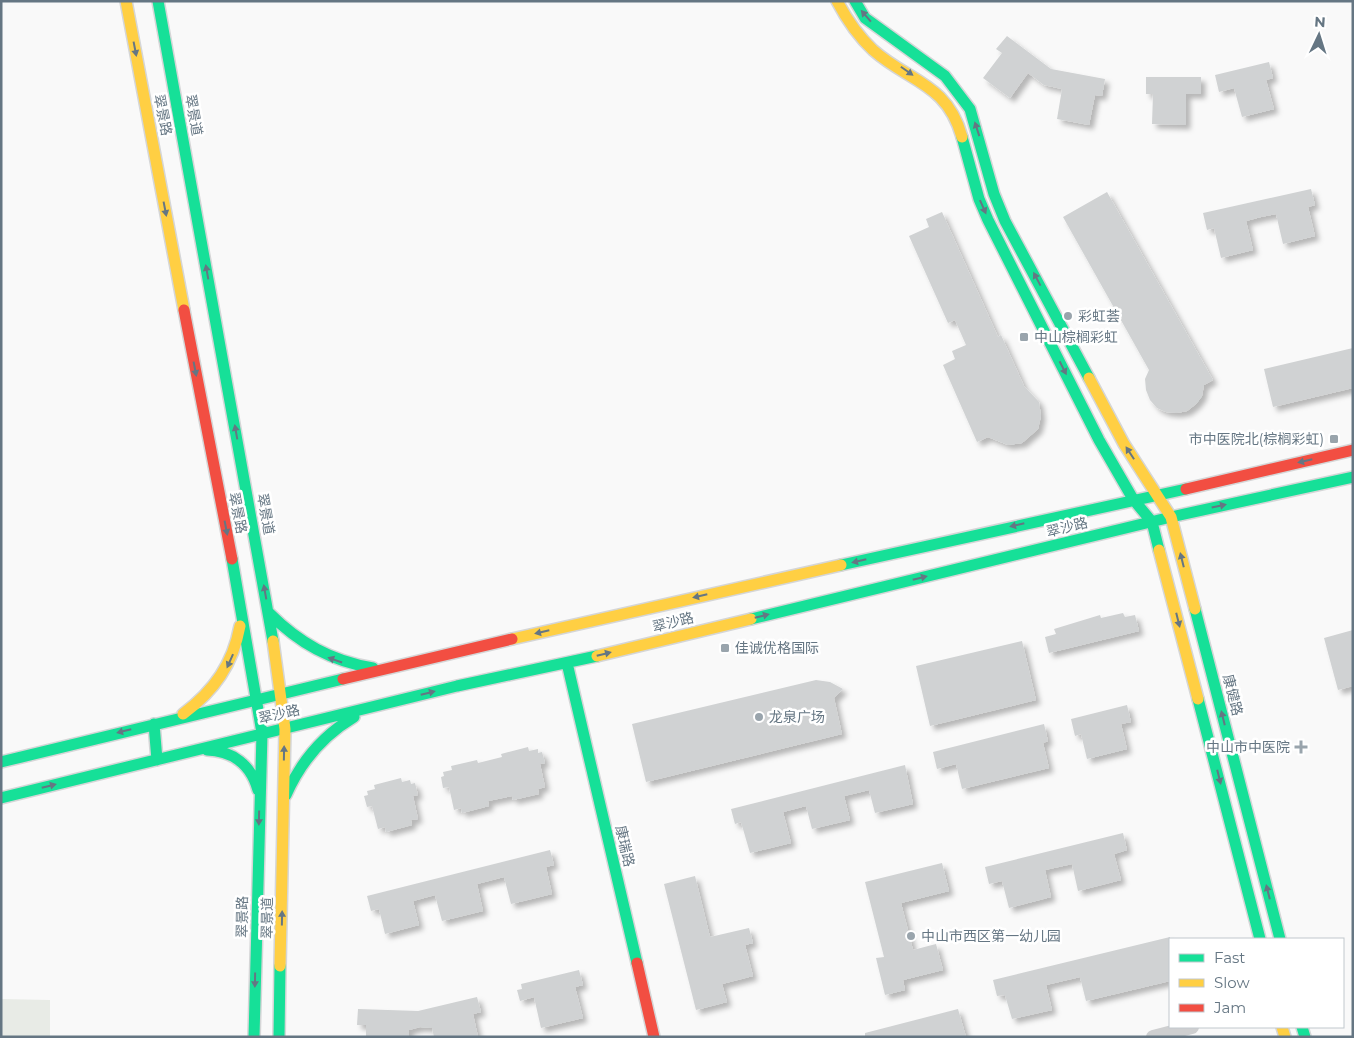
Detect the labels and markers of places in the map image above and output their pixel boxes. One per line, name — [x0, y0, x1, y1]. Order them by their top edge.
place label: 彩虹荟 — [1078, 307, 1120, 325]
marker: 彩虹荟 — [1062, 310, 1074, 322]
place label: 中山棕榈彩虹 — [1034, 328, 1118, 346]
marker: 中山棕榈彩虹 — [1018, 331, 1030, 343]
place label: 市中医院北(棕榈彩虹) — [1189, 430, 1324, 448]
marker: 市中医院北(棕榈彩虹) — [1328, 433, 1340, 445]
place label: 佳诚优格国际 — [735, 639, 819, 657]
marker: 佳诚优格国际 — [719, 642, 731, 654]
place label: 龙泉广场 — [769, 708, 825, 726]
marker: 龙泉广场 — [753, 711, 765, 723]
place label: 中山市中医院 — [1206, 738, 1290, 756]
marker: 中山市中医院 — [1294, 740, 1308, 754]
place label: 中山市西区第一幼儿园 — [921, 927, 1061, 945]
marker: 中山市西区第一幼儿园 — [905, 930, 917, 942]

